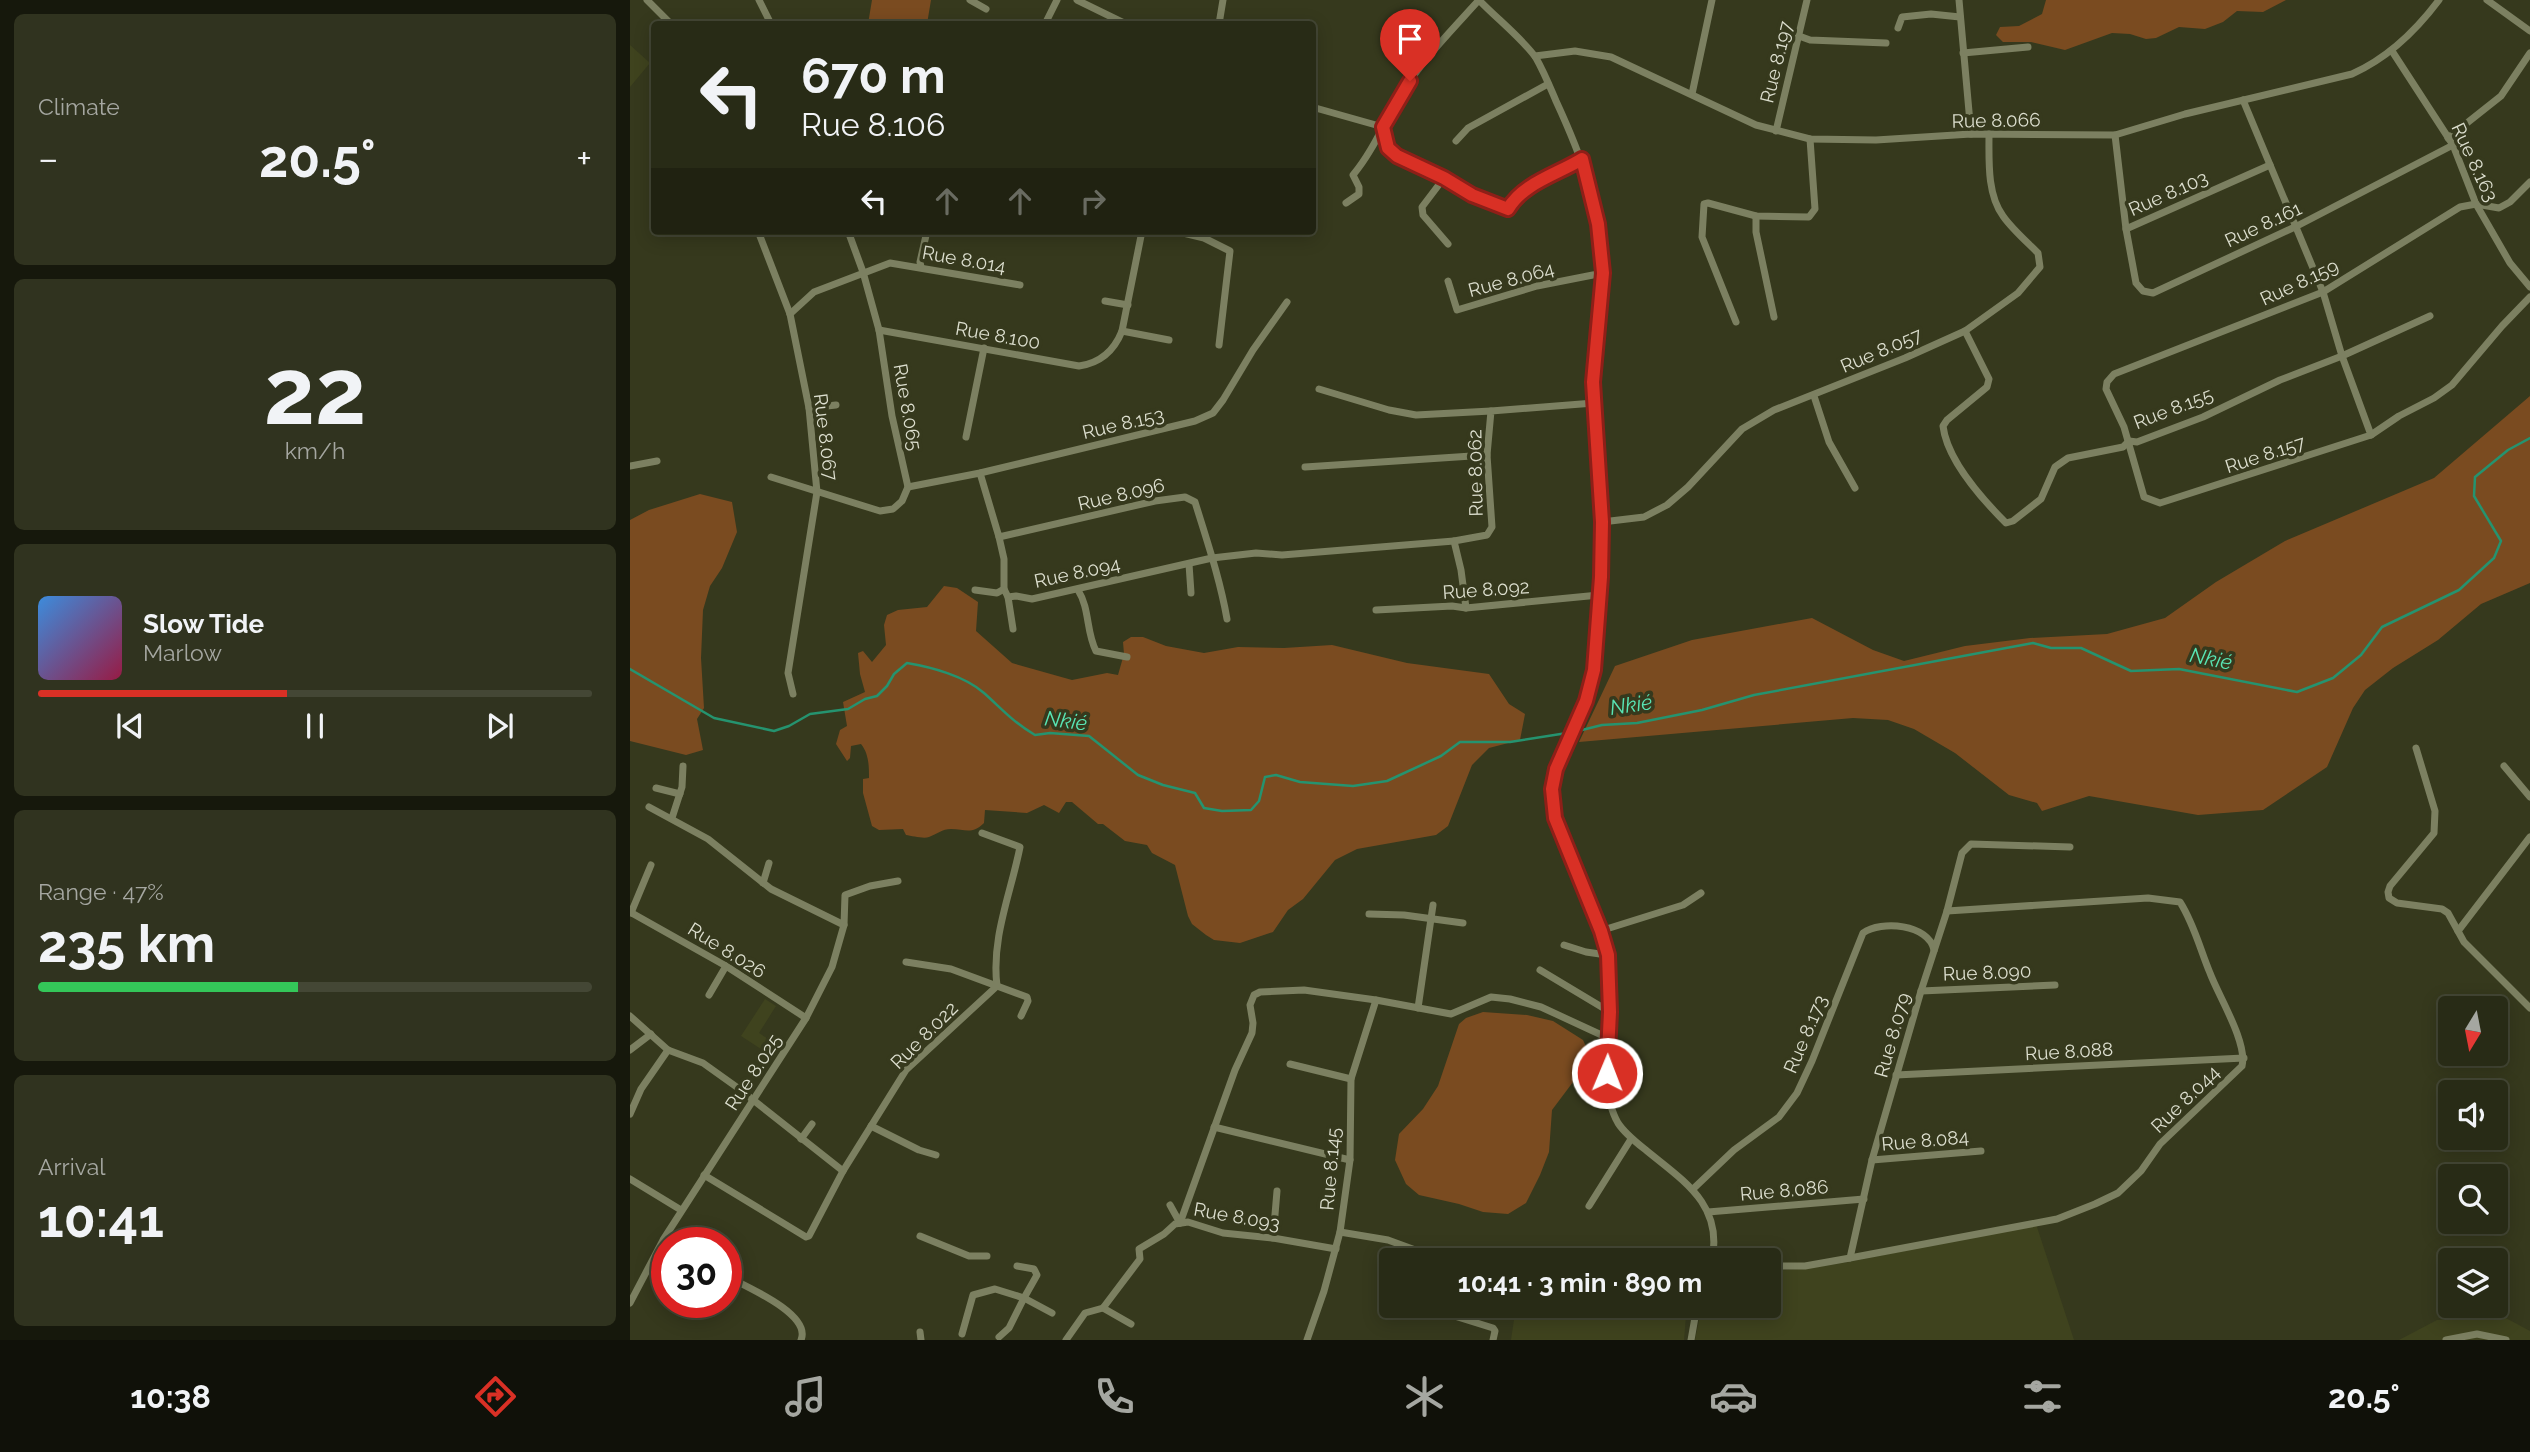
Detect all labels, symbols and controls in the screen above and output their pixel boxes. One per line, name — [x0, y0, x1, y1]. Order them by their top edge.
pin — [1380, 9, 1440, 81]
street label: Rue 8.197 — [1755, 19, 1797, 105]
icon: arrive — [1391, 20, 1429, 58]
text: 670 m — [801, 47, 946, 104]
icon: left — [686, 49, 777, 140]
text: Climate — [38, 93, 120, 120]
text: Rue 8.106 — [801, 106, 945, 143]
street label: Rue 8.066 — [1951, 108, 2041, 132]
street label: Rue 8.163 — [2447, 119, 2503, 205]
text: 20.5° — [259, 128, 376, 189]
text: − — [38, 136, 58, 181]
text: + — [576, 136, 592, 181]
street label: Rue 8.103 — [2125, 166, 2211, 220]
icon: left — [855, 182, 893, 220]
icon: ahead — [928, 182, 966, 220]
icon: ahead — [1001, 182, 1039, 220]
icon: right — [1074, 182, 1112, 220]
street label: Rue 8.161 — [2221, 197, 2305, 251]
street label: Rue 8.014 — [920, 241, 1008, 277]
street label: Rue 8.159 — [2256, 254, 2342, 310]
street label: Rue 8.064 — [1466, 257, 1556, 301]
street label: Rue 8.100 — [954, 317, 1042, 353]
street label: Rue 8.057 — [1837, 323, 1925, 377]
text: 22 — [264, 338, 366, 445]
street label: Rue 8.065 — [890, 362, 926, 452]
street label: Rue 8.155 — [2130, 383, 2216, 433]
street label: Rue 8.067 — [810, 392, 842, 482]
street label: Rue 8.153 — [1080, 403, 1166, 443]
street label: Rue 8.062 — [1463, 429, 1487, 517]
street label: Rue 8.157 — [2222, 431, 2308, 477]
text: km/h — [285, 437, 345, 464]
street label: Rue 8.096 — [1075, 473, 1167, 515]
street label: Rue 8.094 — [1032, 552, 1122, 592]
street label: Rue 8.092 — [1442, 575, 1530, 603]
text: Slow Tide — [143, 609, 264, 639]
text: Marlow — [143, 639, 222, 666]
water label: Nkié — [2188, 642, 2234, 675]
water label: Nkié — [1608, 689, 1654, 720]
water label: Nkié — [1043, 706, 1089, 736]
icon: previous — [111, 707, 149, 745]
icon: pause — [296, 707, 334, 745]
icon: next — [481, 707, 519, 745]
text: Range · 47% — [38, 878, 164, 905]
text: 235 km — [38, 913, 215, 974]
street label: Rue 8.026 — [684, 918, 770, 982]
street label: Rue 8.090 — [1942, 959, 2032, 985]
street label: Rue 8.079 — [1869, 990, 1915, 1080]
street label: Rue 8.173 — [1779, 992, 1831, 1076]
north arrow — [2438, 996, 2508, 1066]
map controls — [2438, 996, 2508, 1318]
street label: Rue 8.022 — [886, 997, 962, 1073]
street label: Rue 8.025 — [720, 1030, 786, 1114]
position arrow — [1570, 1036, 1644, 1110]
street label: Rue 8.088 — [2024, 1038, 2114, 1064]
street label: Rue 8.044 — [2146, 1061, 2224, 1137]
button: sound — [2438, 1080, 2508, 1150]
street label: Rue 8.084 — [1880, 1125, 1970, 1155]
street label: Rue 8.145 — [1315, 1127, 1345, 1211]
text: Arrival — [38, 1153, 105, 1180]
button: search — [2438, 1164, 2508, 1234]
street label: Rue 8.086 — [1739, 1175, 1829, 1205]
text: 10:41 — [38, 1188, 164, 1249]
street label: Rue 8.093 — [1192, 1198, 1282, 1234]
speed limit sign: 30 — [651, 1227, 742, 1318]
button: layers — [2438, 1248, 2508, 1318]
text: 10:41 · 3 min · 890 m — [1458, 1268, 1702, 1298]
icon: directions — [471, 1372, 520, 1421]
icon: music — [781, 1372, 830, 1421]
icon: phone — [1090, 1372, 1139, 1421]
icon: climate — [1400, 1372, 1449, 1421]
icon: car — [1709, 1372, 1758, 1421]
icon: filters — [2018, 1372, 2067, 1421]
text: 10:38 — [130, 1378, 211, 1415]
text: 20.5° — [2328, 1378, 2400, 1415]

